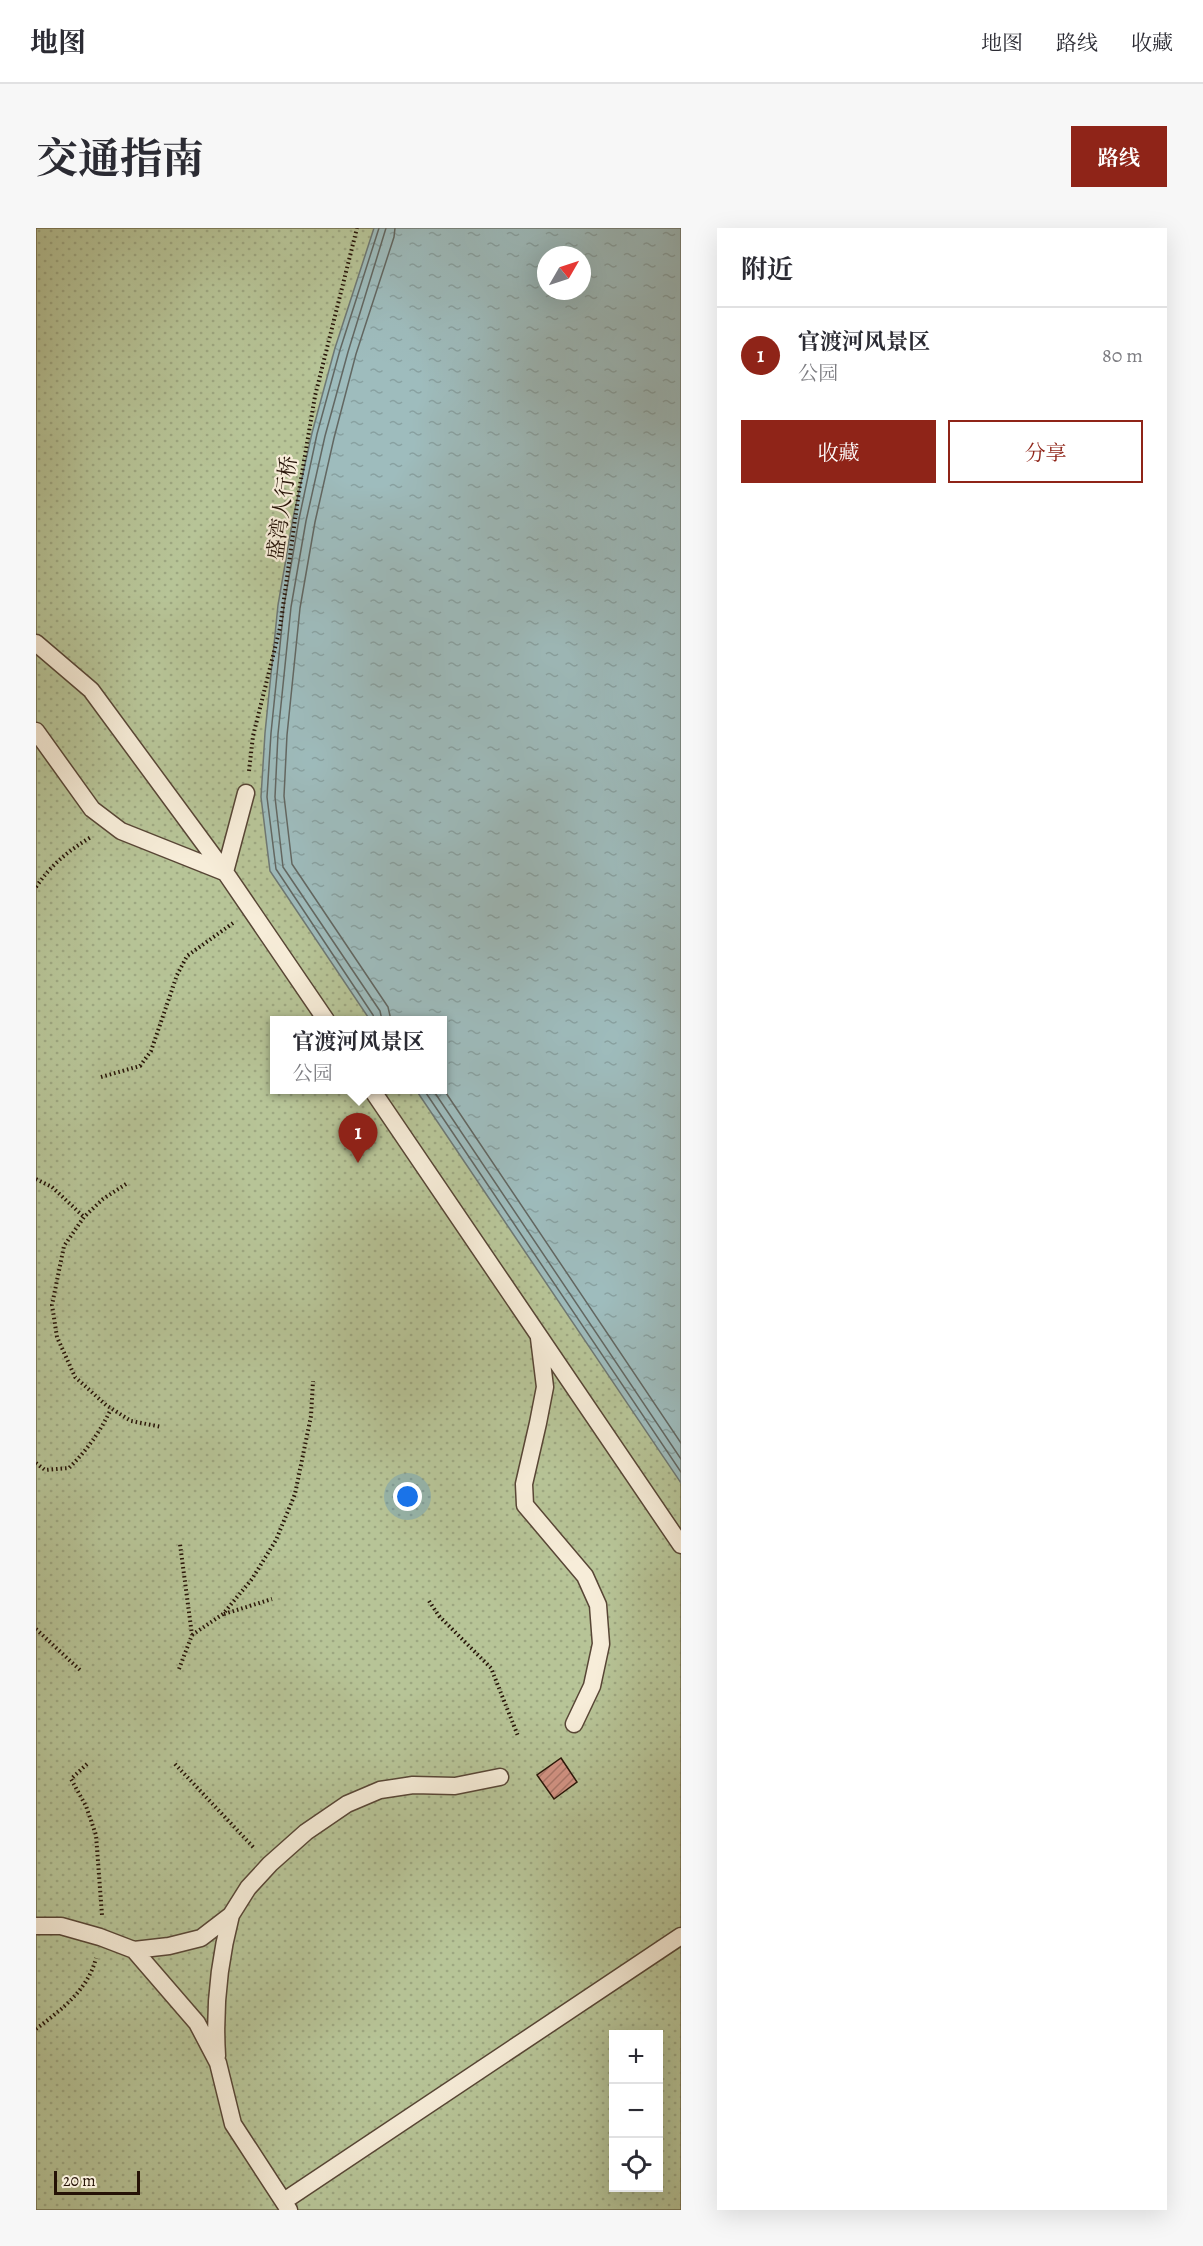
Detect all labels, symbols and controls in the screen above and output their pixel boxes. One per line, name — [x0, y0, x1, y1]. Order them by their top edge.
text: 地图 — [30, 24, 86, 62]
text: 地图 — [981, 29, 1023, 57]
text: 路线 — [1056, 29, 1098, 57]
text: 收藏 — [1131, 29, 1173, 57]
button: 路线 — [1071, 126, 1167, 187]
text: 交通指南 — [36, 130, 204, 187]
north arrow — [537, 246, 591, 300]
text: 附近 — [741, 252, 793, 287]
text: 官渡河风景区 — [798, 327, 930, 357]
text: 1 — [757, 342, 764, 369]
text: 80 m — [1102, 342, 1143, 369]
text: 公园 — [798, 360, 838, 387]
button: 收藏 — [741, 420, 936, 483]
button: 分享 — [948, 420, 1143, 483]
street label: 盛湾人行桥 — [261, 454, 303, 562]
popup — [270, 1016, 447, 1094]
text: 官渡河风景区 — [292, 1027, 425, 1057]
text: 公园 — [292, 1060, 332, 1087]
pin: 1 — [338, 1114, 378, 1163]
your location — [393, 1482, 422, 1511]
map controls — [609, 2030, 663, 2192]
button: + — [609, 2030, 663, 2084]
button: − — [609, 2084, 663, 2138]
button: locate — [609, 2138, 663, 2192]
scale bar — [54, 2168, 140, 2196]
text: 20 m — [63, 2170, 96, 2192]

